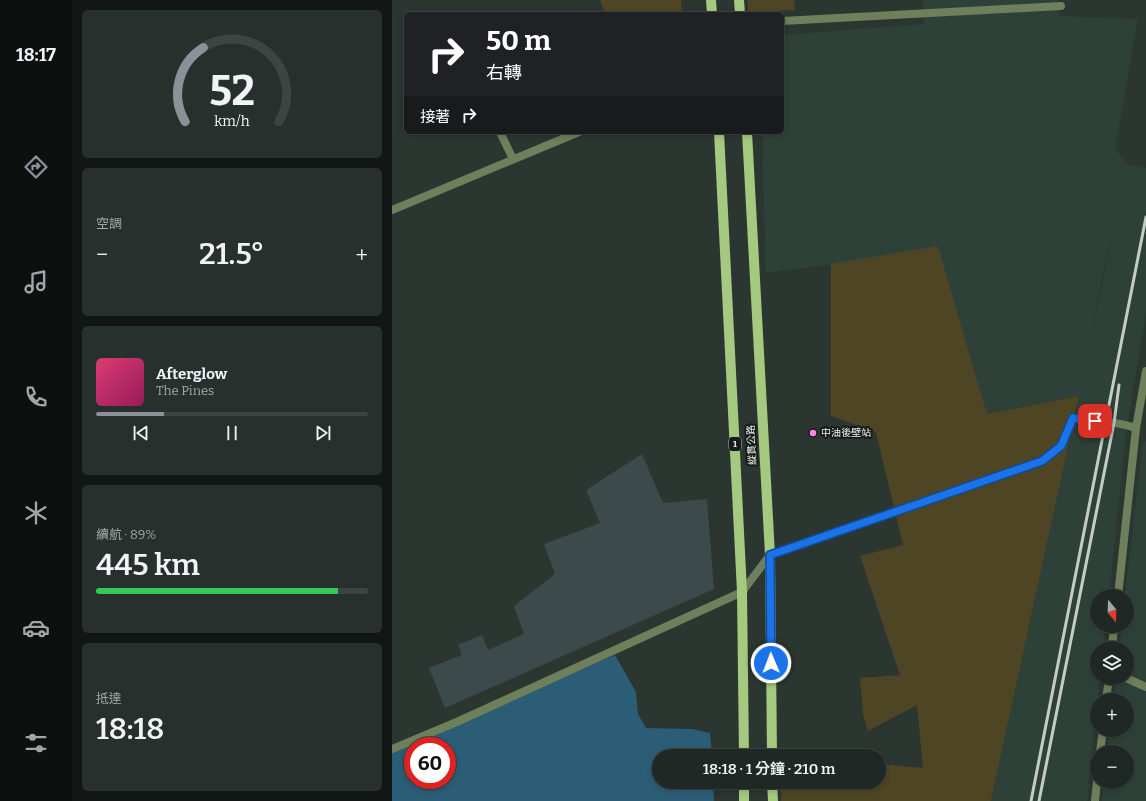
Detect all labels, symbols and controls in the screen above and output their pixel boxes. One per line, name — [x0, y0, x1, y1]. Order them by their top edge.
text: 50 m — [486, 24, 551, 57]
icon: right — [420, 28, 472, 80]
text: 18:17 — [16, 44, 56, 66]
text: 右轉 — [486, 62, 522, 84]
text: 52 — [209, 66, 255, 116]
icon: right — [458, 104, 480, 126]
text: 接著 — [420, 108, 450, 126]
text: km/h — [214, 113, 250, 130]
icon: directions — [22, 153, 50, 181]
text: 空調 — [96, 216, 122, 231]
text: 21.5° — [199, 236, 265, 272]
text: − — [96, 241, 108, 268]
text: + — [355, 241, 368, 268]
icon: music — [22, 268, 50, 296]
text: Afterglow — [156, 365, 227, 383]
icon: phone — [22, 383, 50, 411]
text: The Pines — [156, 383, 214, 398]
pin — [1078, 404, 1112, 438]
icon: arrive — [1084, 410, 1106, 432]
icon: previous — [130, 422, 152, 444]
icon: pause — [221, 422, 243, 444]
icon: next — [312, 422, 334, 444]
street label: 縱貫公路 — [745, 425, 759, 465]
place label: 中油後壁站 — [821, 427, 871, 439]
marker: 中油後壁站 — [808, 428, 818, 438]
road number: 1 — [729, 437, 741, 451]
icon: climate — [22, 499, 50, 527]
text: 續航 · 89% — [96, 527, 156, 542]
text: 445 km — [96, 547, 200, 583]
north arrow — [1090, 589, 1134, 633]
map controls — [1090, 589, 1134, 789]
icon: car — [22, 614, 50, 642]
button: layers — [1090, 641, 1134, 685]
position arrow — [750, 642, 792, 684]
text: 抵達 — [96, 691, 122, 706]
button: + — [1090, 693, 1134, 737]
text: 18:18 — [96, 711, 164, 747]
icon: filters — [22, 729, 50, 757]
speed limit sign: 60 — [404, 737, 456, 789]
button: − — [1090, 745, 1134, 789]
text: 18:18 · 1 分鐘 · 210 m — [703, 760, 835, 778]

